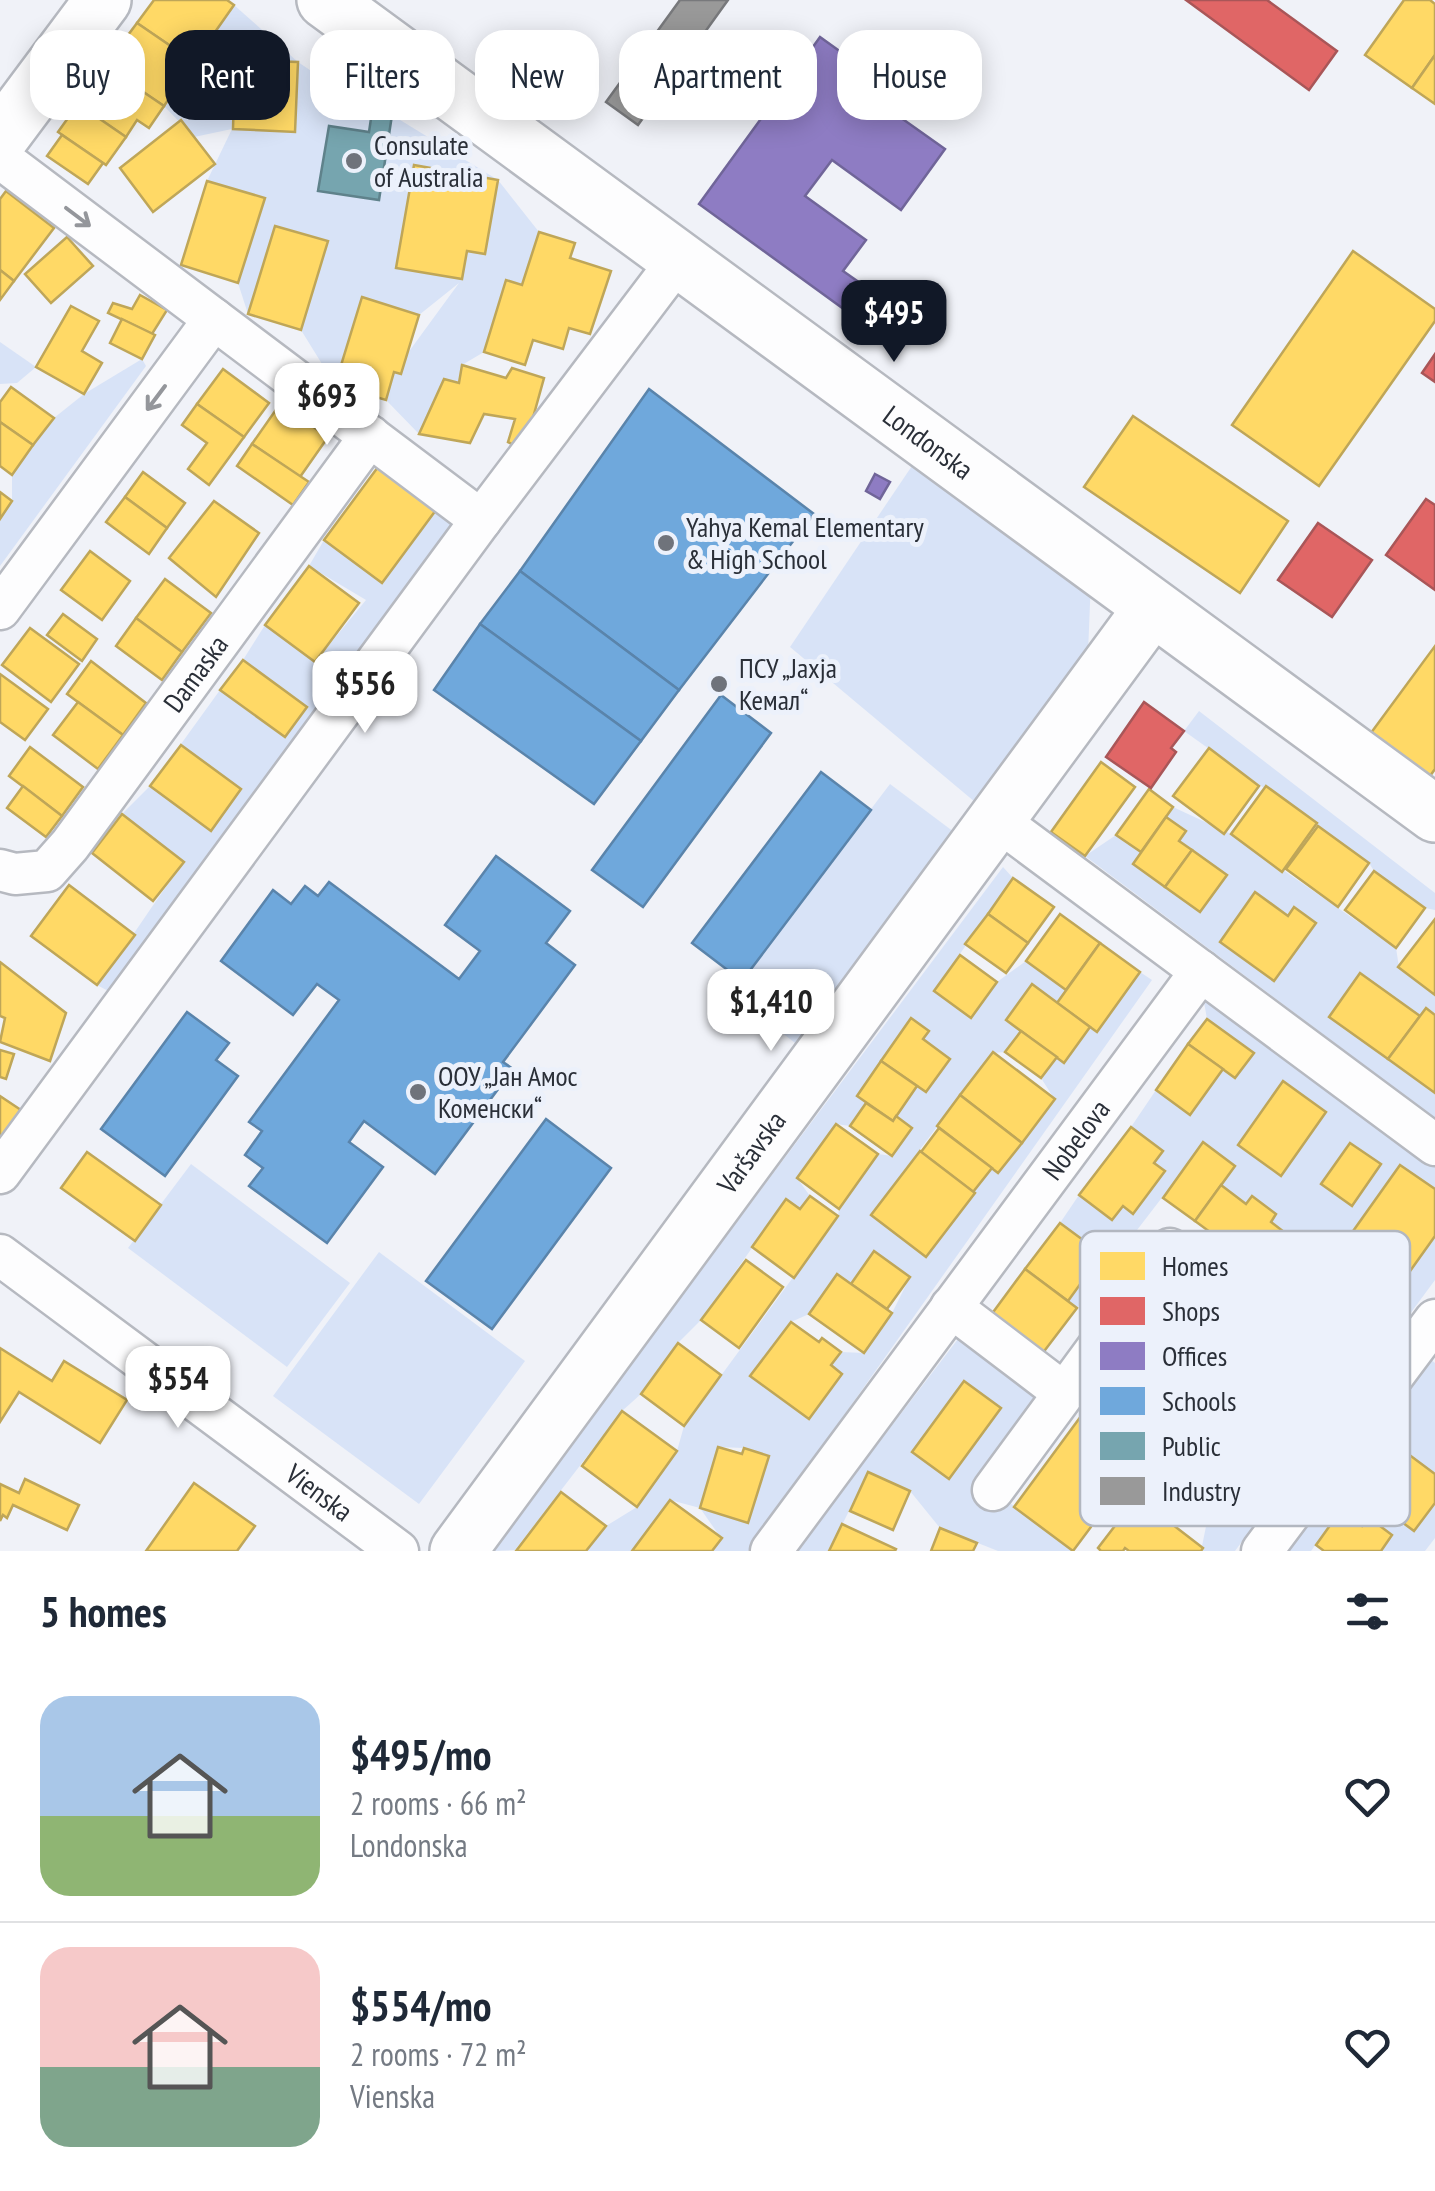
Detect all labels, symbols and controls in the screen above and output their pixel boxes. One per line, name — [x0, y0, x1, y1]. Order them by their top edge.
chip: Buy — [30, 30, 145, 120]
chip: Rent — [165, 30, 290, 120]
chip: Filters — [310, 30, 455, 120]
chip: New — [475, 30, 599, 120]
chip: Apartment — [619, 30, 817, 120]
chip: House — [837, 30, 982, 120]
place label: Consulate of Australia — [374, 126, 483, 195]
marker: Consulate of Australia — [343, 150, 365, 172]
one-way arrow — [64, 206, 91, 227]
pin: $495 — [835, 280, 953, 365]
text: $495 — [863, 291, 925, 333]
pin: $693 — [268, 363, 386, 448]
text: $693 — [296, 374, 358, 416]
one-way arrow — [146, 384, 167, 411]
street label: Londonska — [876, 397, 981, 487]
place label: Yahya Kemal Elementary & High School — [686, 508, 924, 577]
marker: Yahya Kemal Elementary & High School — [655, 532, 677, 554]
street label: Damaska — [155, 627, 236, 719]
place label: ПСУ „Јахја Кемал“ — [739, 649, 837, 718]
pin: $556 — [306, 651, 424, 736]
text: $556 — [334, 662, 396, 704]
marker: ПСУ „Јахја Кемал“ — [708, 673, 730, 695]
pin: $1,410 — [690, 969, 852, 1054]
text: $1,410 — [729, 980, 813, 1022]
place label: ООУ „Јан Амос Коменски“ — [438, 1057, 578, 1126]
marker: ООУ „Јан Амос Коменски“ — [407, 1081, 429, 1103]
street label: Nobelova — [1033, 1092, 1118, 1187]
street label: Varšavska — [708, 1103, 794, 1202]
legend — [1080, 1231, 1410, 1526]
text: Homes — [1162, 1247, 1228, 1284]
text: Shops — [1162, 1292, 1220, 1329]
text: Offices — [1162, 1337, 1227, 1374]
pin: $554 — [119, 1346, 237, 1431]
text: $554 — [147, 1357, 209, 1399]
text: Schools — [1162, 1382, 1236, 1419]
text: Public — [1162, 1427, 1221, 1464]
street label: Vienska — [278, 1454, 361, 1529]
text: Industry — [1162, 1472, 1241, 1509]
text: 5 homes — [40, 1584, 167, 1639]
icon: filters — [1340, 1584, 1395, 1639]
text: $495/mo — [350, 1727, 492, 1782]
icon: home — [120, 1736, 240, 1856]
icon: heart — [1340, 1769, 1395, 1824]
text: 2 rooms · 66 m² — [350, 1782, 527, 1824]
text: Londonska — [350, 1824, 468, 1866]
text: $554/mo — [350, 1978, 492, 2033]
icon: home — [120, 1987, 240, 2107]
icon: heart — [1340, 2020, 1395, 2075]
text: 2 rooms · 72 m² — [350, 2033, 527, 2075]
text: Vienska — [350, 2075, 435, 2117]

